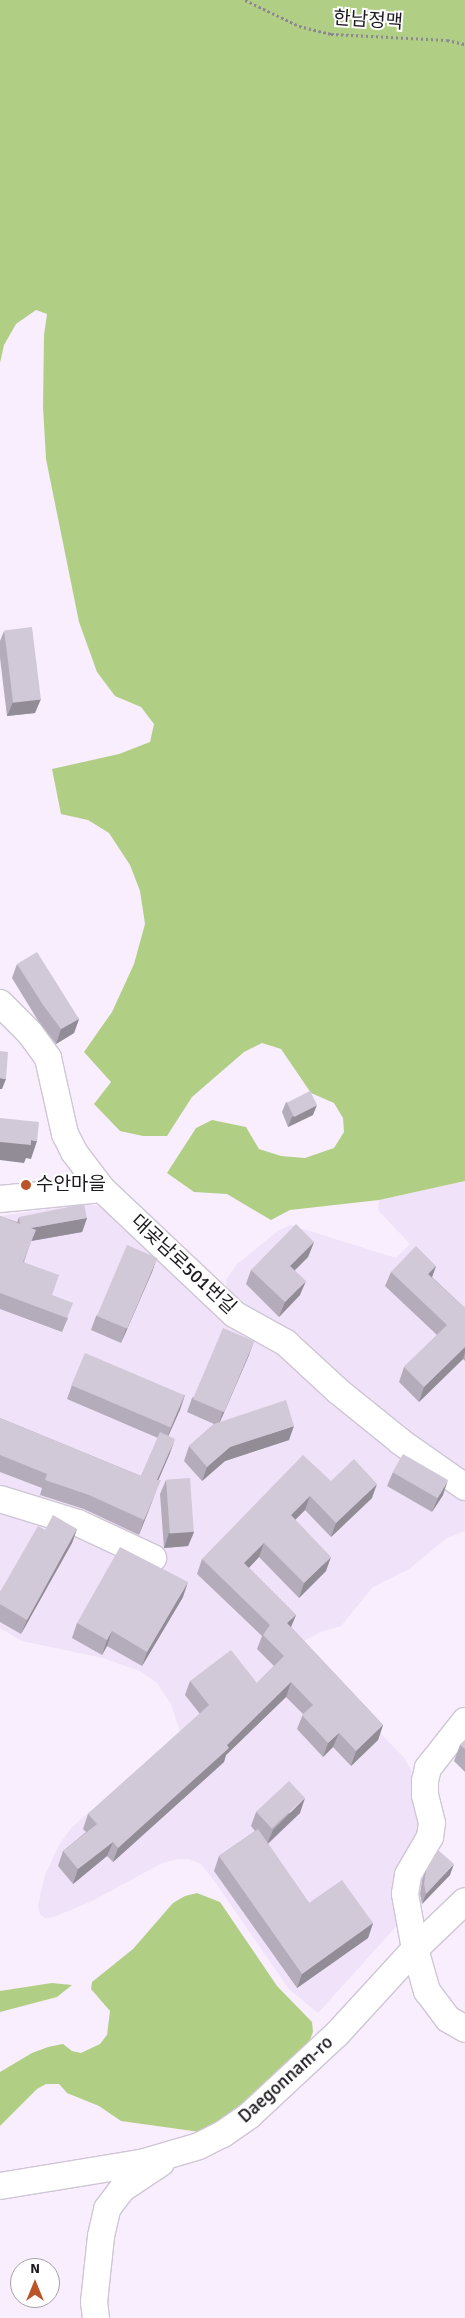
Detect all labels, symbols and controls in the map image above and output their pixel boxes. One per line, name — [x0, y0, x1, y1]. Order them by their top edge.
street label: 한남정맥 — [332, 7, 404, 35]
place label: 수안마을 — [36, 1174, 106, 1196]
marker: 수안마을 — [20, 1179, 32, 1191]
street label: 대곶남로501번길 — [126, 1210, 240, 1320]
street label: Daegonnam-ro — [234, 2031, 338, 2129]
north arrow — [10, 2258, 60, 2308]
text: N — [30, 2260, 40, 2277]

